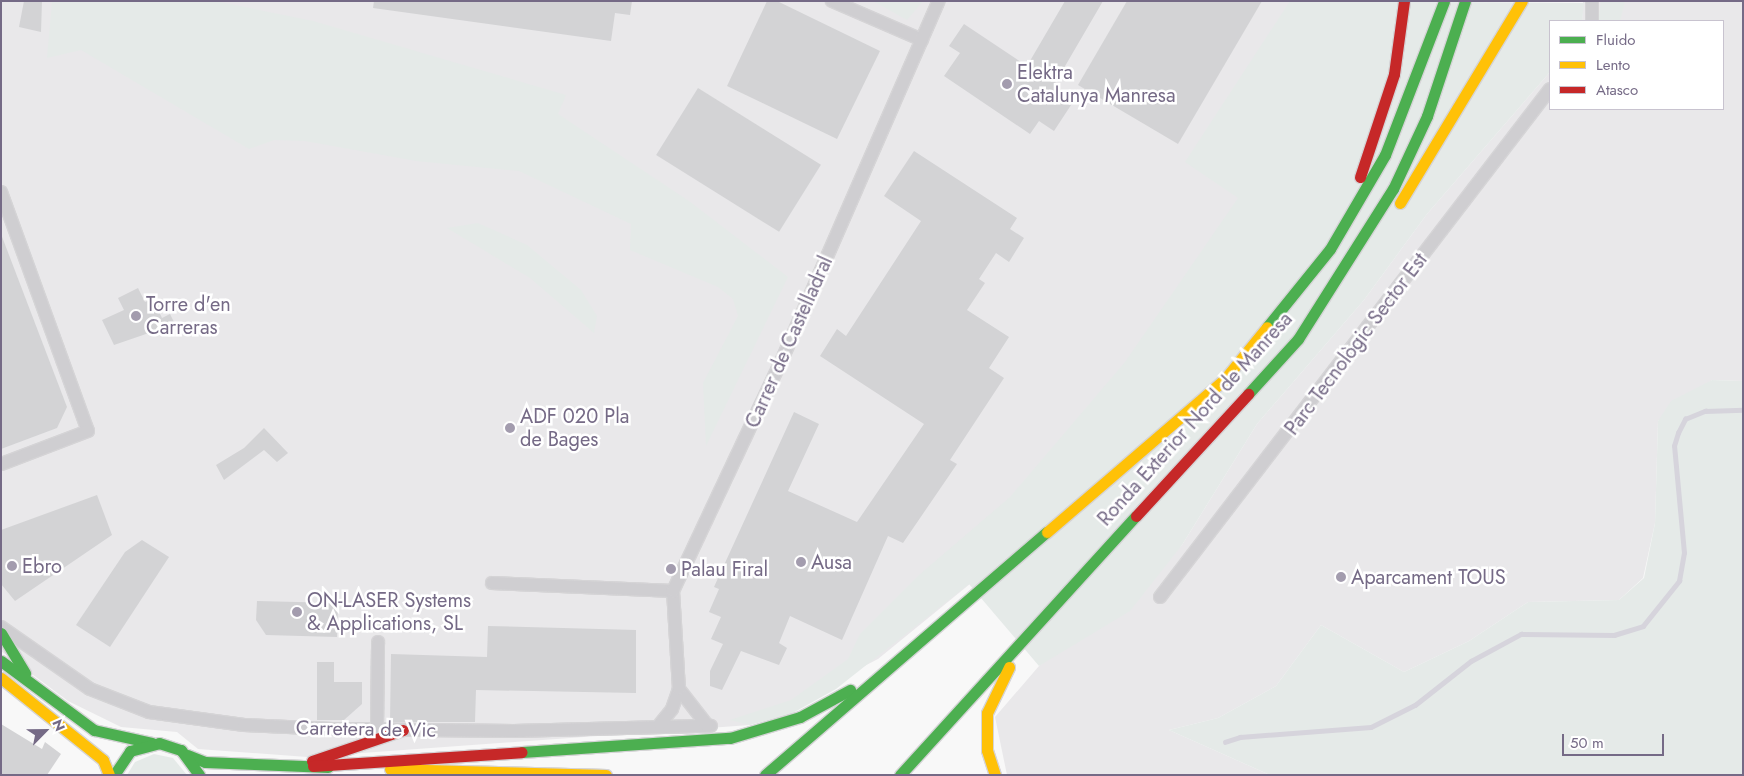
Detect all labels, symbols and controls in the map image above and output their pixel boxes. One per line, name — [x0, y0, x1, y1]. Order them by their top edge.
legend — [1549, 20, 1724, 110]
text: Fluido — [1596, 29, 1635, 51]
text: Lento — [1596, 54, 1630, 76]
place label: Elektra Catalunya Manresa — [1017, 60, 1176, 107]
marker: Elektra Catalunya Manresa — [1001, 78, 1013, 90]
text: Atasco — [1596, 79, 1638, 101]
street label: Parc Tecnològic Sector Est — [1280, 248, 1432, 440]
street label: Carrer de Castelladral — [740, 252, 838, 432]
place label: Torre d'en Carreras — [146, 292, 231, 339]
street label: Ronda Exterior Nord de Manresa — [1093, 307, 1297, 531]
marker: Torre d'en Carreras — [130, 310, 142, 322]
place label: ADF 020 Pla de Bages — [520, 404, 629, 451]
marker: ADF 020 Pla de Bages — [504, 422, 516, 434]
place label: Ausa — [811, 550, 852, 574]
place label: Ebro — [22, 554, 62, 578]
marker: Ausa — [795, 556, 807, 568]
place label: Palau Firal — [681, 557, 768, 581]
marker: Ebro — [6, 560, 18, 572]
marker: Palau Firal — [665, 563, 677, 575]
place label: Aparcament TOUS — [1351, 565, 1506, 589]
marker: Aparcament TOUS — [1335, 571, 1347, 583]
place label: ON-LASER Systems & Applications, SL — [307, 588, 471, 635]
marker: ON-LASER Systems & Applications, SL — [291, 606, 303, 618]
north arrow — [20, 706, 70, 756]
text: N — [47, 716, 70, 734]
street label: Carretera de Vic — [296, 716, 436, 742]
scale bar — [1564, 724, 1666, 756]
text: 50 m — [1570, 732, 1604, 754]

